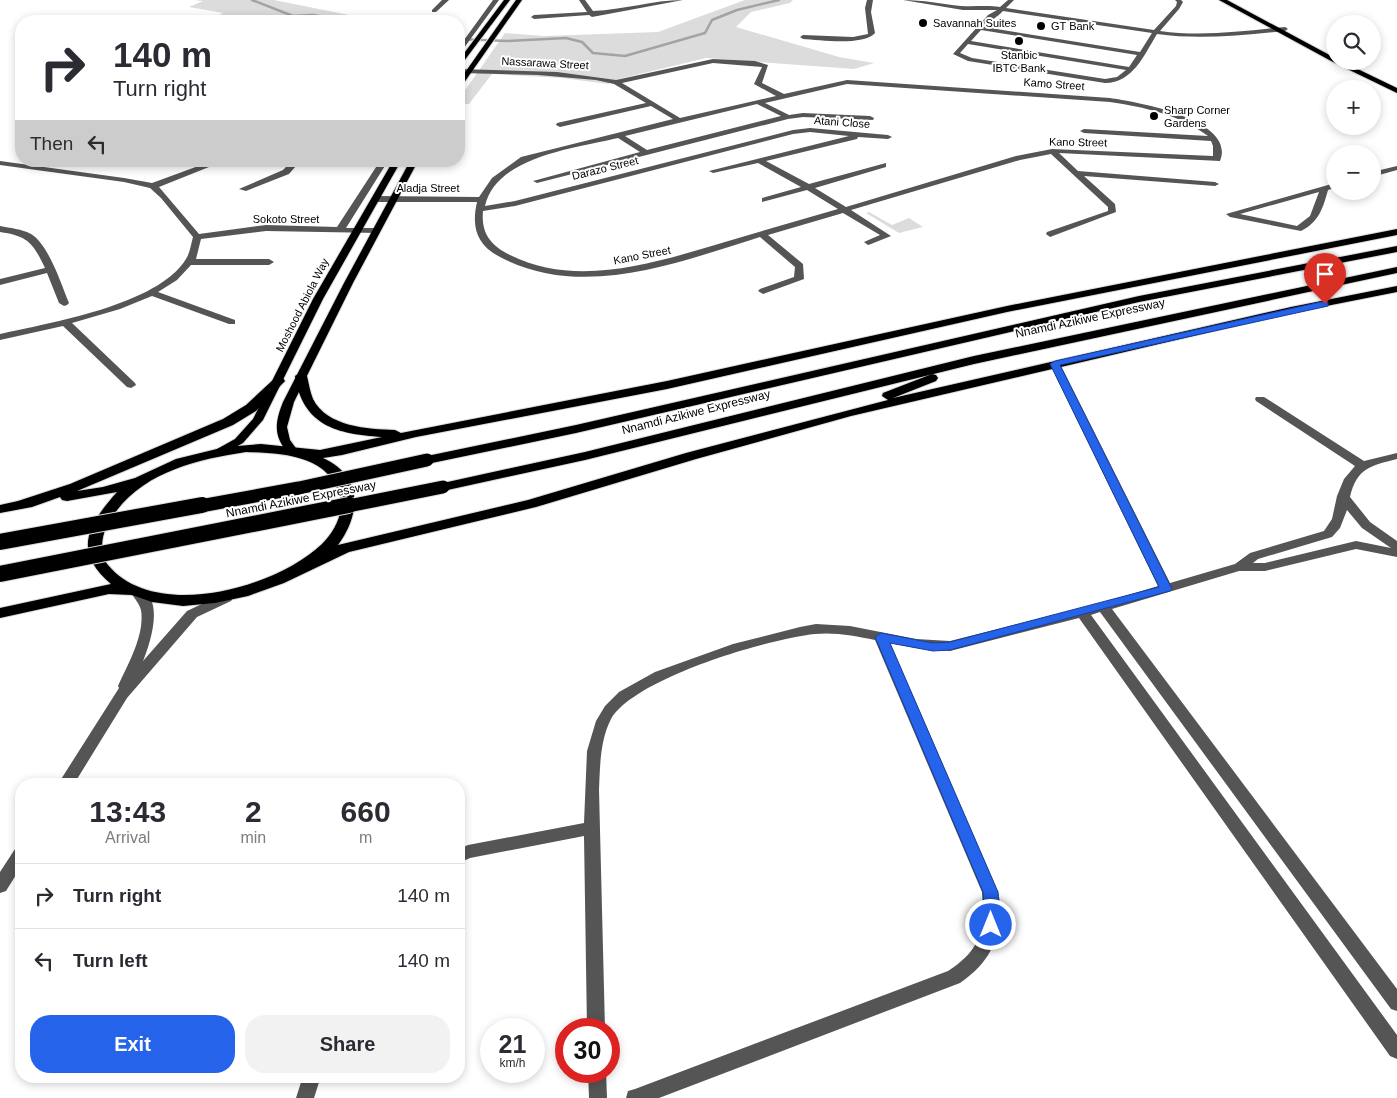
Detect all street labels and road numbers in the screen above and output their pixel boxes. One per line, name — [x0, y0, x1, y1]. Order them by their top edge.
street label: Nassarawa Street — [501, 55, 589, 71]
street label: Kamo Street — [1023, 76, 1085, 92]
street label: Atani Close — [814, 114, 870, 130]
street label: Kano Street — [1049, 135, 1107, 149]
street label: Darazo Street — [571, 154, 639, 182]
street label: Aladja Street — [397, 182, 459, 194]
street label: Sokoto Street — [253, 213, 319, 225]
street label: Kano Street — [612, 244, 672, 266]
street label: Moshood Abiola Way — [273, 256, 331, 354]
street label: Nnamdi Azikiwe Expressway — [1014, 295, 1166, 341]
street label: Nnamdi Azikiwe Expressway — [620, 387, 772, 437]
street label: Nnamdi Azikiwe Expressway — [225, 478, 377, 520]

